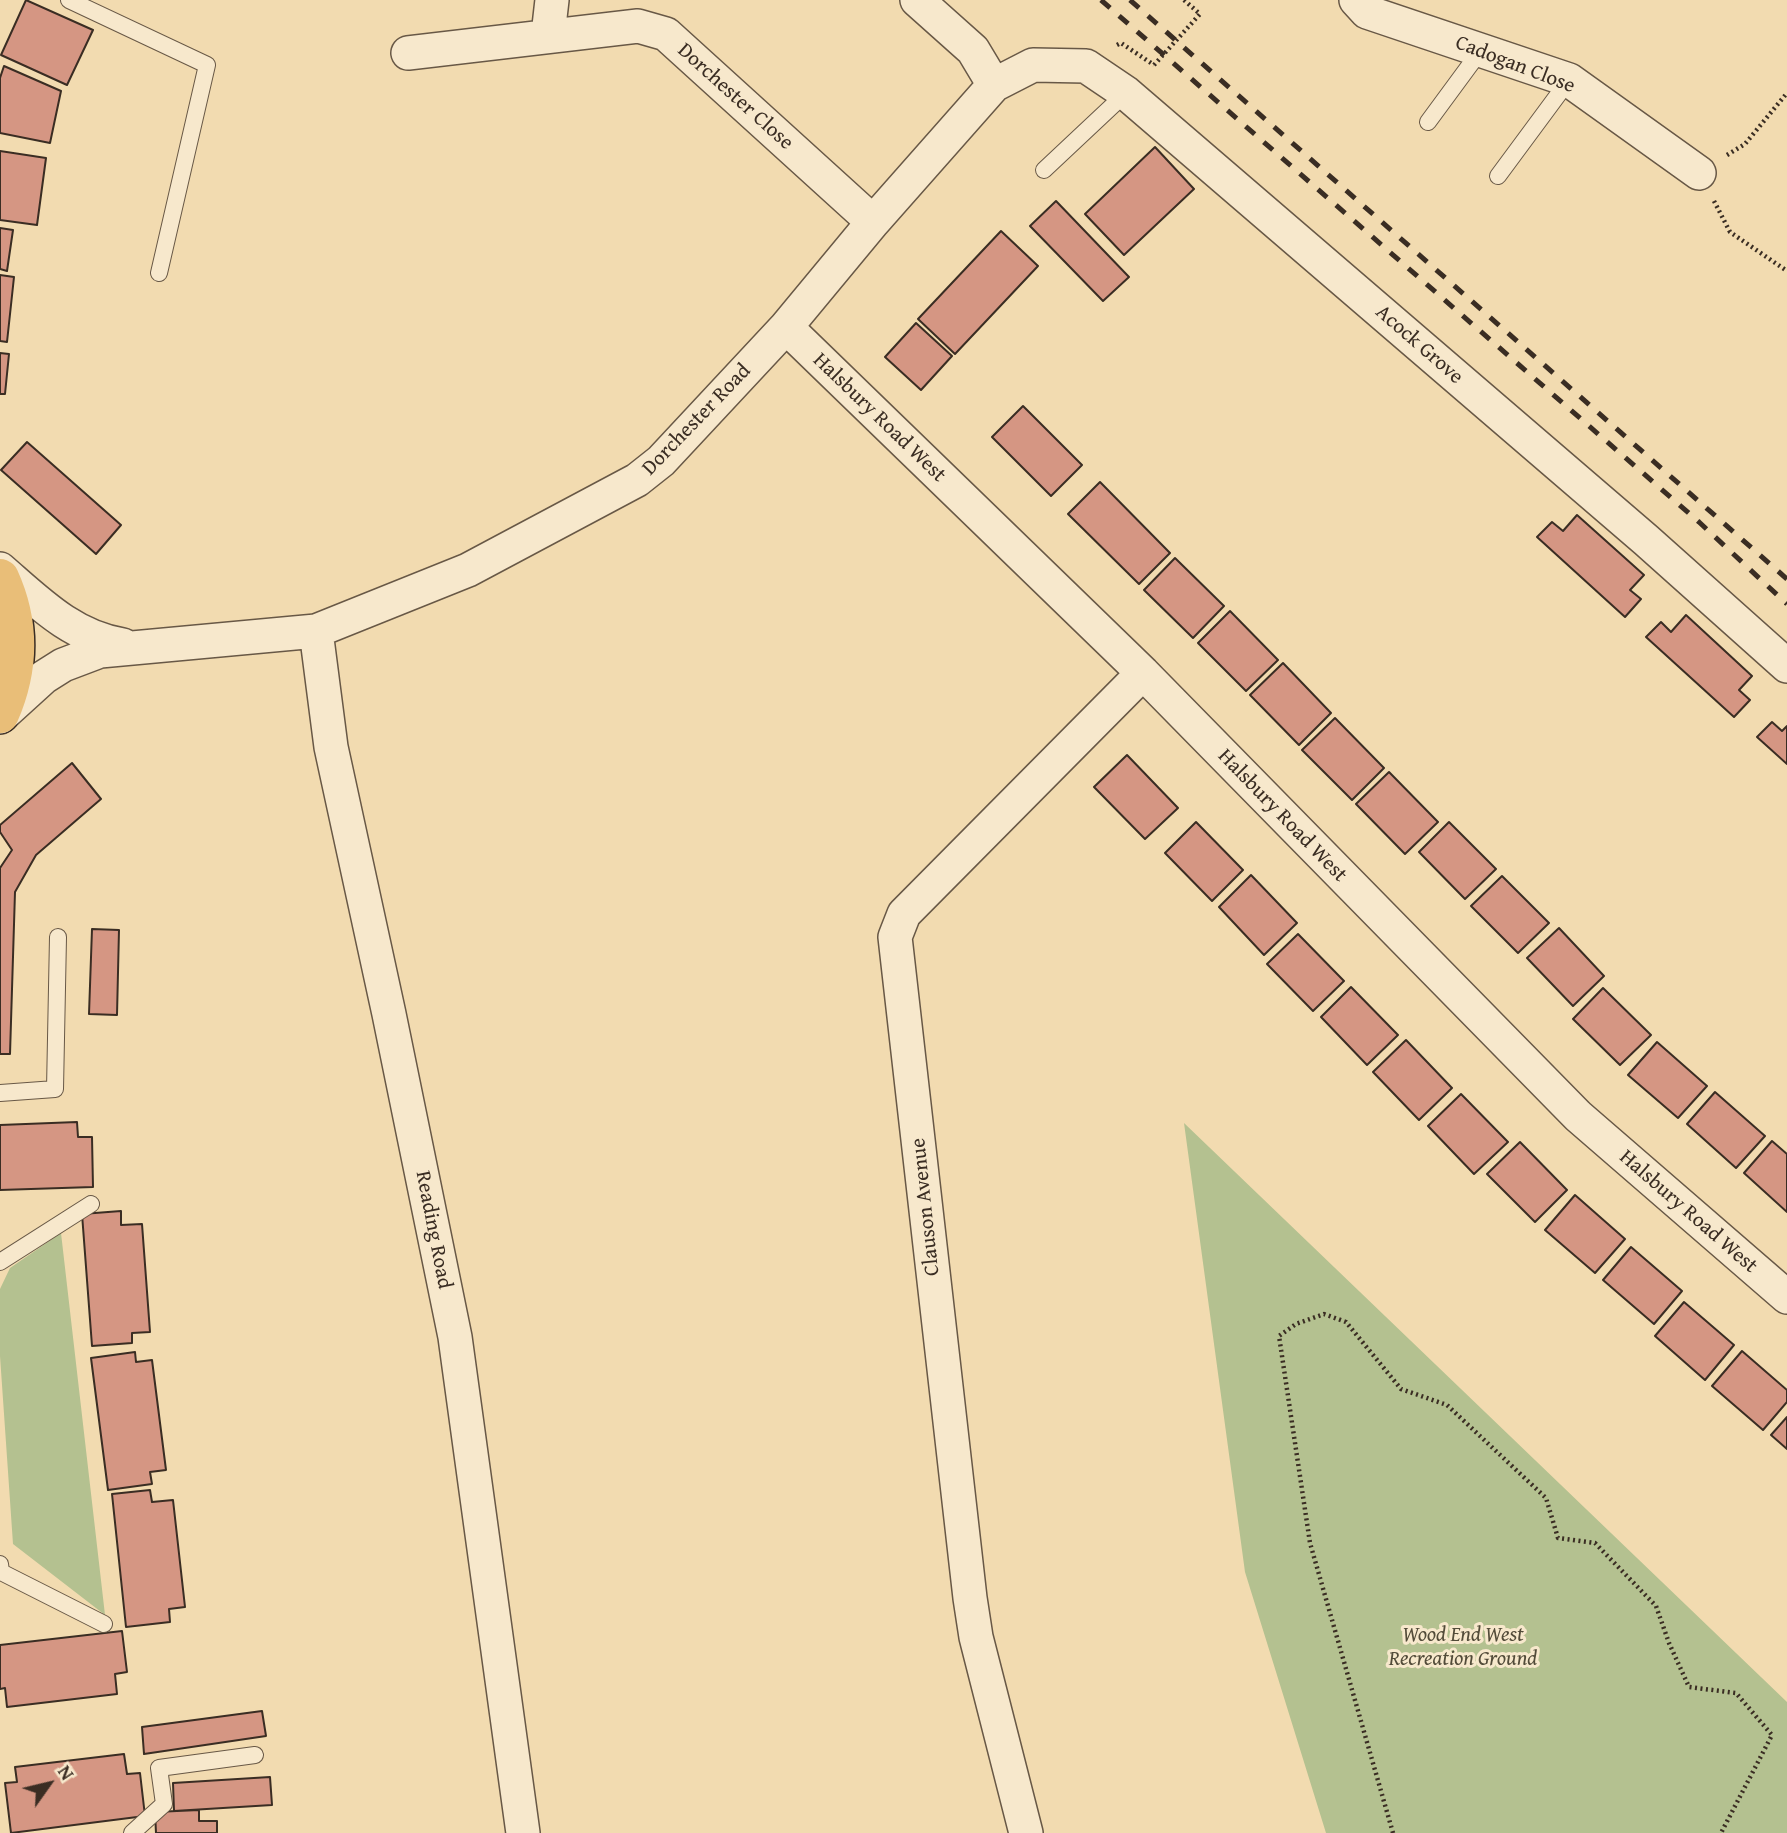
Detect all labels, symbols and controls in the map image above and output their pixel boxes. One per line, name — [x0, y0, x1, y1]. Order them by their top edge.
street label: Cadogan Close — [1452, 31, 1578, 99]
street label: Dorchester Close — [672, 38, 798, 156]
street label: Acock Grove — [1370, 300, 1468, 390]
street label: Halsbury Road West — [807, 348, 951, 488]
street label: Dorchester Road — [637, 359, 757, 481]
street label: Halsbury Road West — [1212, 744, 1352, 888]
street label: Clauson Avenue — [906, 1137, 946, 1277]
street label: Halsbury Road West — [1614, 1145, 1762, 1279]
street label: Reading Road — [409, 1169, 457, 1291]
park label: Wood End West Recreation Ground — [1389, 1623, 1537, 1673]
north arrow — [14, 1749, 84, 1819]
text: N — [51, 1759, 82, 1785]

